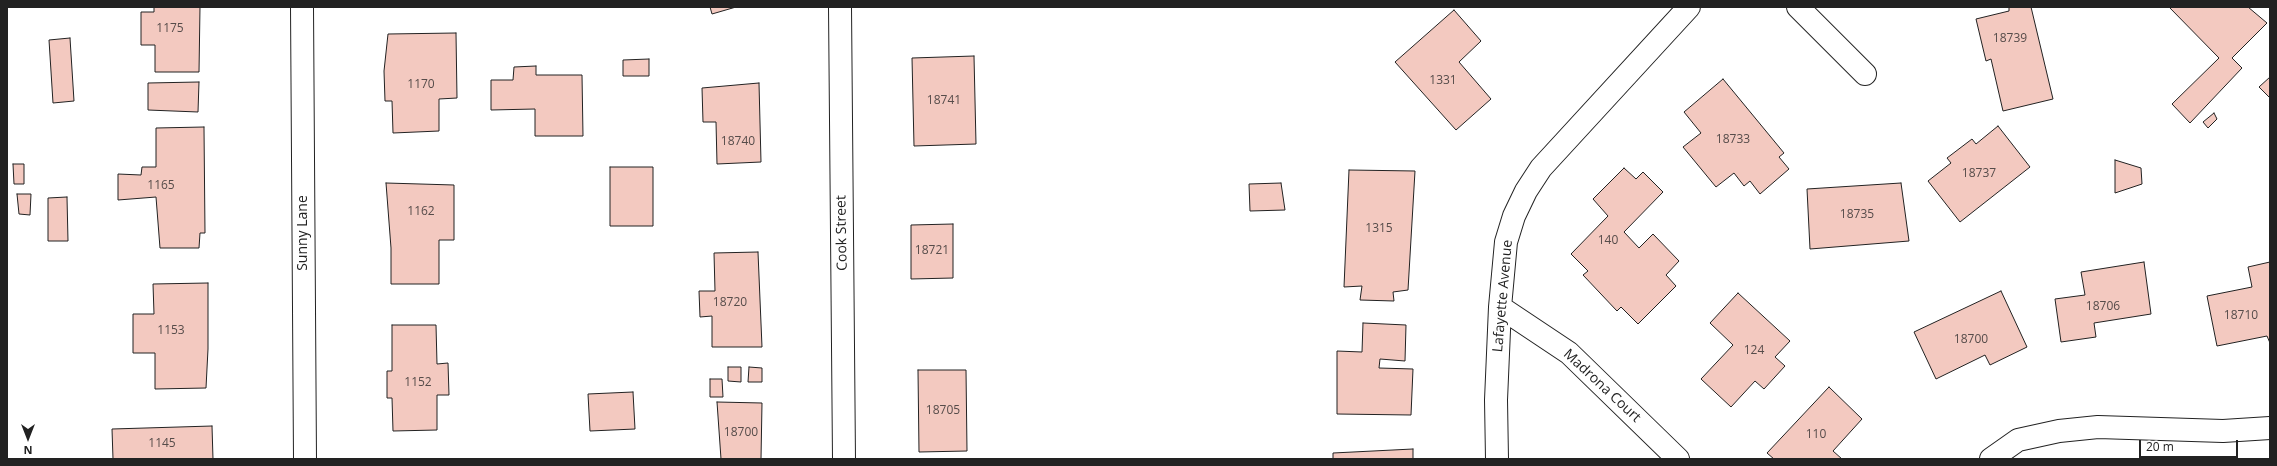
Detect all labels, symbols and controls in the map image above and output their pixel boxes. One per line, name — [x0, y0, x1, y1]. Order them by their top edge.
house number: 1175 — [156, 22, 184, 36]
house number: 18739 — [1993, 32, 2027, 46]
house number: 1331 — [1429, 74, 1457, 88]
house number: 1170 — [407, 78, 435, 92]
house number: 18741 — [927, 94, 961, 108]
house number: 18733 — [1716, 133, 1750, 147]
house number: 18740 — [721, 135, 755, 149]
house number: 18737 — [1962, 167, 1996, 181]
house number: 1165 — [147, 179, 175, 193]
street label: Sunny Lane — [295, 195, 311, 271]
street label: Cook Street — [833, 195, 851, 271]
house number: 1162 — [407, 205, 435, 219]
house number: 18735 — [1840, 208, 1874, 222]
house number: 1315 — [1365, 222, 1393, 236]
house number: 140 — [1598, 234, 1618, 248]
street label: Lafayette Avenue — [1490, 239, 1516, 353]
house number: 18721 — [915, 244, 949, 258]
house number: 18720 — [713, 296, 747, 310]
house number: 18706 — [2086, 300, 2120, 314]
house number: 18710 — [2224, 309, 2258, 323]
house number: 1153 — [157, 324, 185, 338]
house number: 18700 — [1954, 333, 1988, 347]
house number: 124 — [1744, 344, 1764, 358]
street label: Madrona Court — [1560, 346, 1644, 426]
house number: 1152 — [404, 376, 432, 390]
house number: 18705 — [926, 404, 960, 418]
north arrow — [8, 418, 48, 458]
house number: 18700 — [724, 426, 758, 440]
house number: 110 — [1806, 428, 1826, 442]
scale bar — [2141, 432, 2240, 458]
house number: 1145 — [148, 437, 176, 451]
text: 20 m — [2146, 438, 2174, 455]
text: N — [24, 443, 32, 458]

